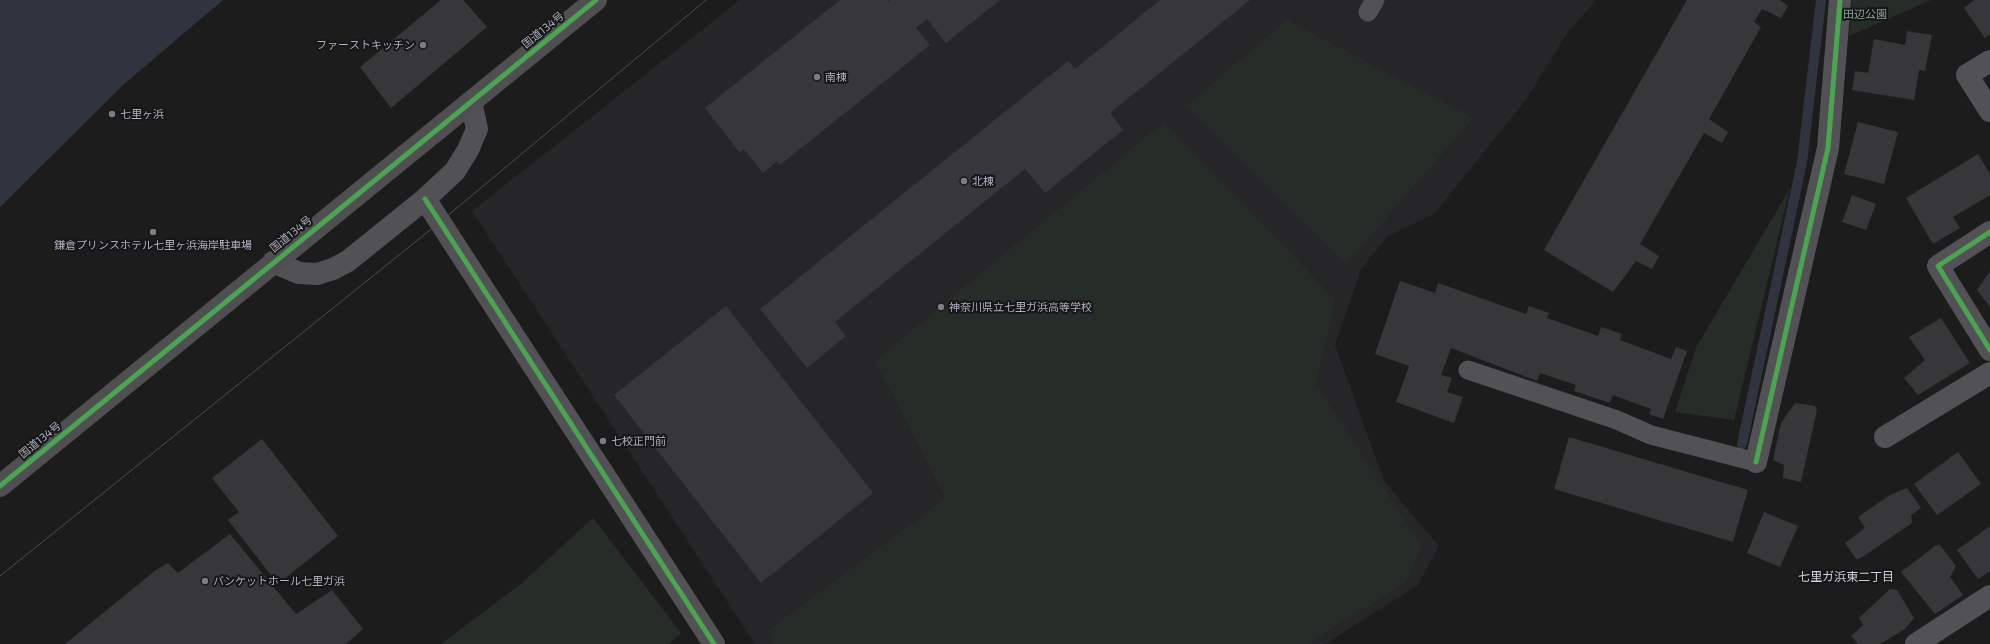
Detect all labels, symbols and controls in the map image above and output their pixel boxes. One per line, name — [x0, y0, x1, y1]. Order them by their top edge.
park label: 田辺公園 — [1843, 7, 1887, 21]
street label: 国道134号 — [519, 9, 567, 51]
place label: ファーストキッチン — [316, 38, 415, 52]
marker: ファーストキッチン — [418, 40, 428, 50]
place label: 南棟 — [825, 70, 847, 84]
marker: 南棟 — [812, 72, 822, 82]
place label: 七里ヶ浜 — [120, 107, 164, 121]
marker: 七里ヶ浜 — [107, 109, 117, 119]
place label: 北棟 — [972, 174, 994, 188]
marker: 北棟 — [959, 176, 969, 186]
street label: 国道134号 — [267, 213, 315, 255]
marker: 鎌倉プリンスホテル七里ヶ浜海岸駐車場 — [148, 227, 158, 237]
place label: 鎌倉プリンスホテル七里ヶ浜海岸駐車場 — [54, 238, 252, 252]
place label: 神奈川県立七里ガ浜高等学校 — [949, 300, 1092, 314]
marker: 神奈川県立七里ガ浜高等学校 — [936, 302, 946, 312]
street label: 国道134号 — [16, 419, 64, 461]
place label: 七校正門前 — [611, 434, 666, 448]
marker: 七校正門前 — [598, 436, 608, 446]
district label: 七里ガ浜東二丁目 — [1798, 570, 1894, 584]
place label: バンケットホール七里ガ浜 — [213, 574, 345, 588]
marker: バンケットホール七里ガ浜 — [200, 576, 210, 586]

